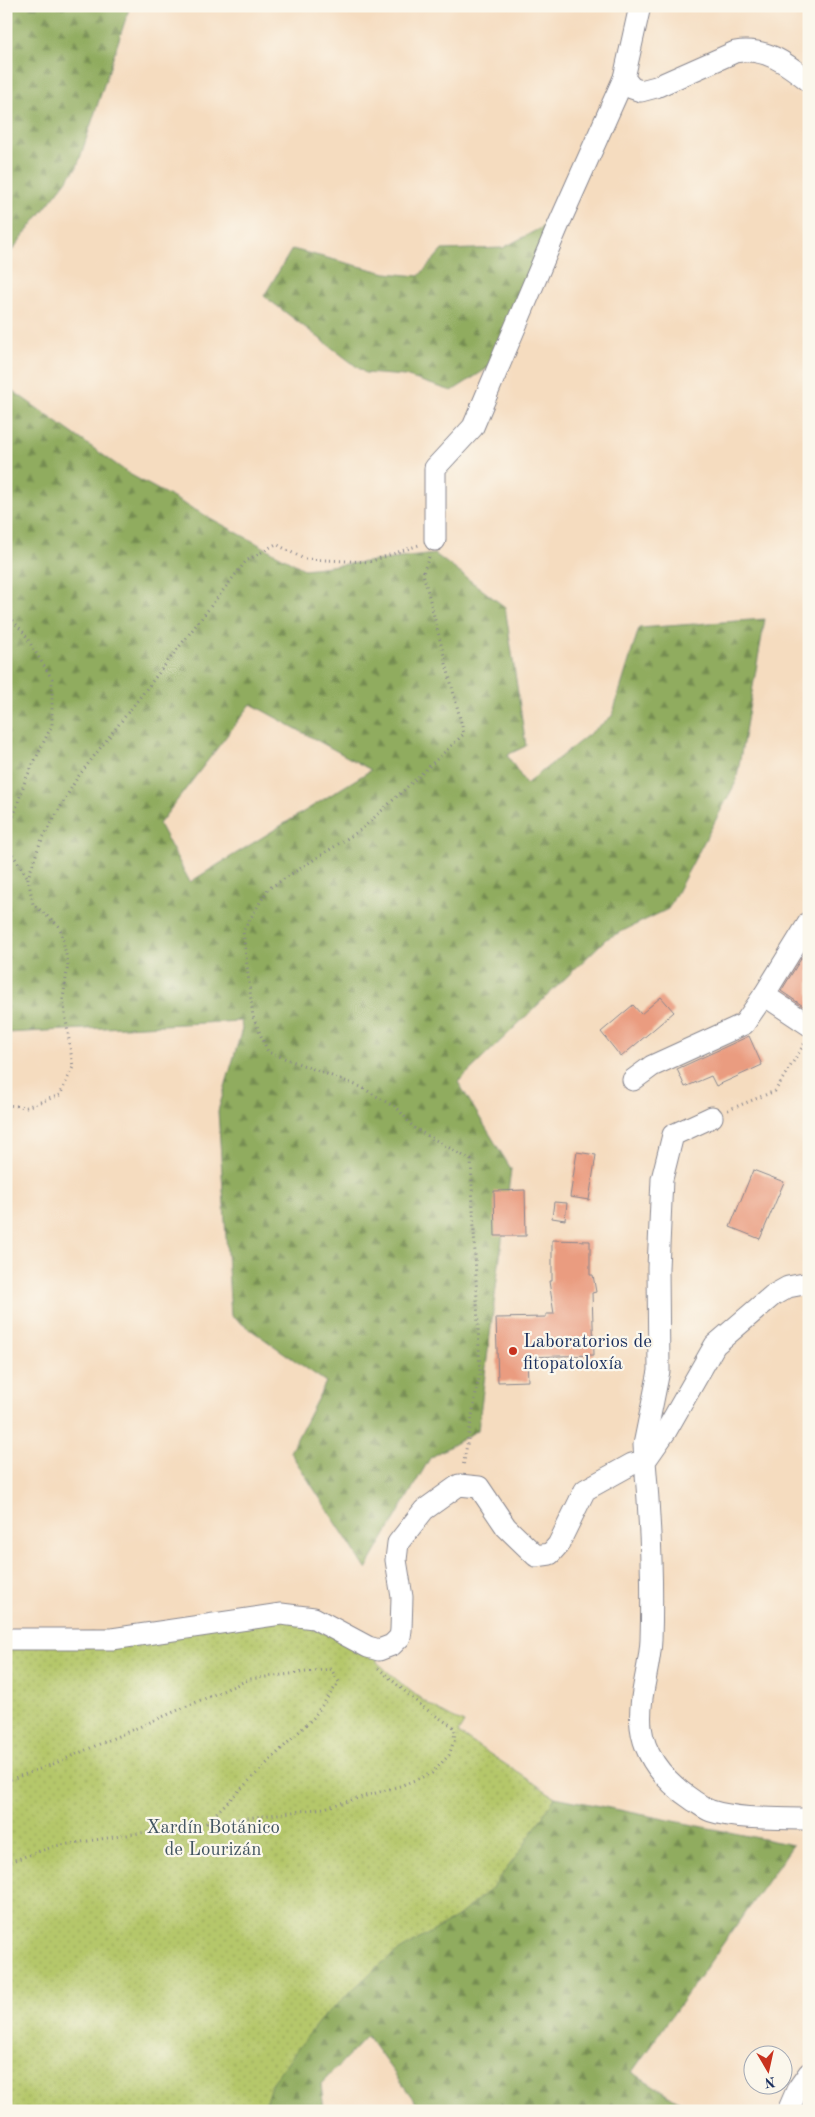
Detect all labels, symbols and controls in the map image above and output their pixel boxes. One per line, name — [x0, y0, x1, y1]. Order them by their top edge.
place label: Laboratorios de fitopatoloxía — [523, 1333, 652, 1374]
marker: Laboratorios de fitopatoloxía — [507, 1345, 519, 1357]
park label: Xardín Botánico de Lourizán — [146, 1819, 280, 1860]
north arrow — [742, 2044, 792, 2094]
text: N — [763, 2074, 776, 2090]

